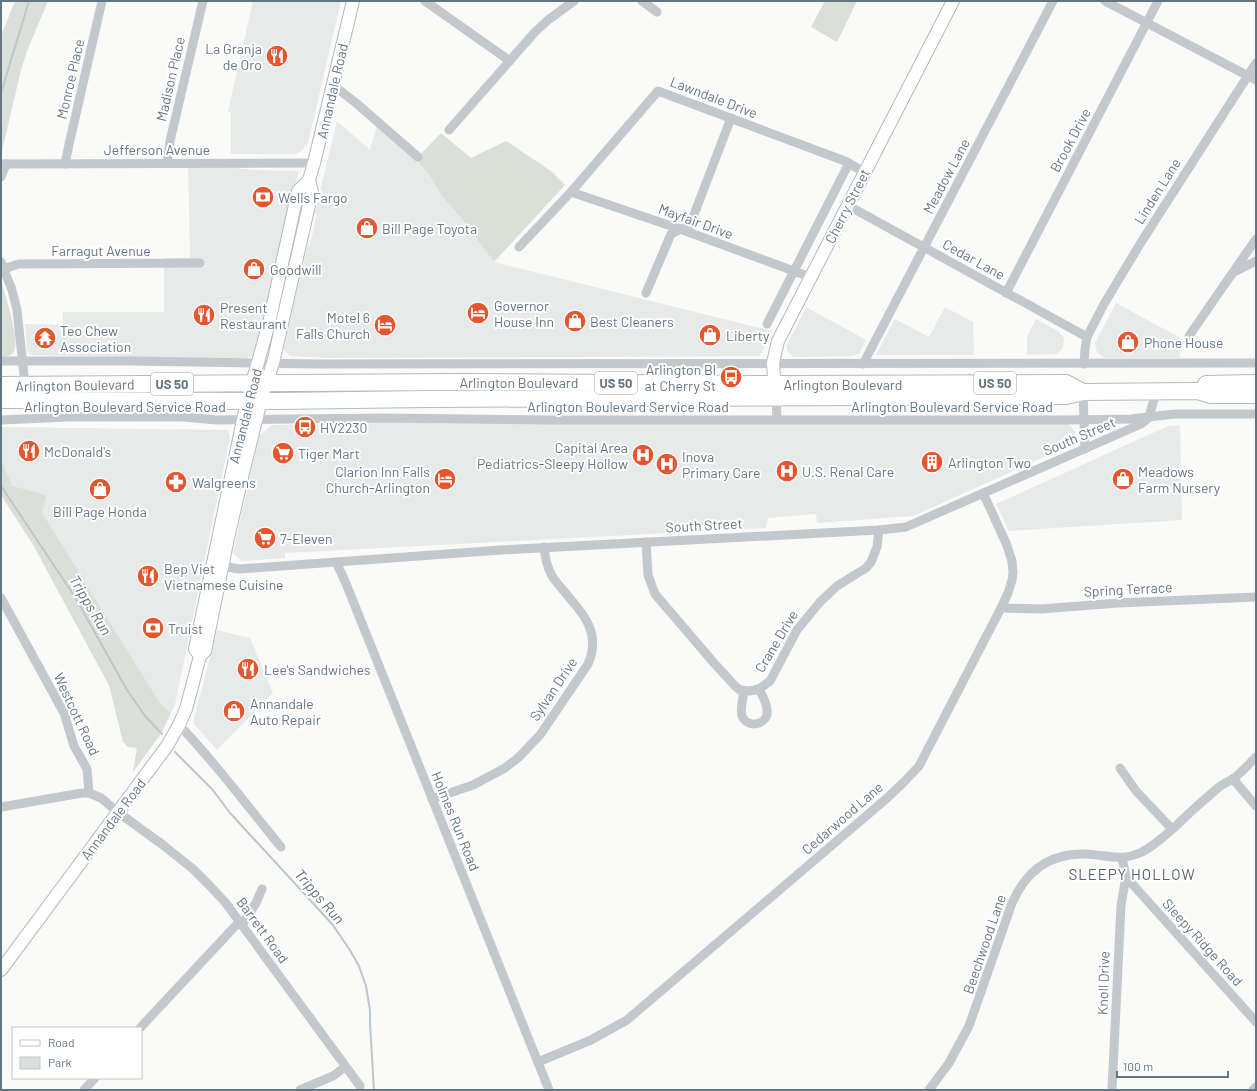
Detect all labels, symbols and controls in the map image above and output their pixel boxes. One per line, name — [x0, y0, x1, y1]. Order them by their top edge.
street label: Madison Place — [152, 35, 188, 123]
street label: Monroe Place — [53, 37, 87, 121]
place label: La Granja de Oro — [205, 40, 262, 73]
street label: Annandale Road — [313, 42, 351, 140]
restaurant icon: La Granja de Oro — [264, 43, 290, 69]
street label: Lawndale Drive — [668, 73, 760, 121]
street label: Brook Drive — [1046, 105, 1094, 175]
street label: Meadow Lane — [919, 136, 973, 216]
street label: Jefferson Avenue — [104, 141, 210, 158]
street label: Linden Lane — [1130, 155, 1184, 227]
street label: Cherry Street — [821, 166, 873, 246]
bank icon: Wells Fargo — [250, 184, 276, 210]
place label: Wells Fargo — [278, 189, 348, 206]
street label: Mayfair Drive — [656, 200, 736, 242]
shop icon: Bill Page Toyota — [354, 215, 380, 241]
place label: Bill Page Toyota — [382, 220, 477, 237]
street label: Cedar Lane — [940, 235, 1008, 283]
street label: Farragut Avenue — [51, 242, 151, 259]
shop icon: Goodwill — [241, 256, 267, 282]
place label: Goodwill — [270, 261, 322, 278]
place label: Governor House Inn — [494, 297, 554, 330]
place label: Present Restaurant — [220, 299, 287, 332]
hotel icon: Governor House Inn — [465, 300, 491, 326]
restaurant icon: Present Restaurant — [191, 302, 217, 328]
shop icon: Best Cleaners — [562, 308, 588, 334]
place label: Motel 6 Falls Church — [296, 309, 370, 342]
hotel icon: Motel 6 Falls Church — [372, 312, 398, 338]
place label: Best Cleaners — [590, 313, 674, 330]
place label: Teo Chew Association — [60, 322, 131, 355]
shop icon: Liberty — [697, 322, 723, 348]
temple icon: Teo Chew Association — [32, 325, 58, 351]
place label: Liberty — [726, 327, 770, 344]
shop icon: Phone House — [1115, 329, 1141, 355]
place label: Phone House — [1144, 334, 1224, 351]
place label: Arlington Bl at Cherry St — [644, 361, 716, 394]
bus stop icon: Arlington Bl at Cherry St — [718, 364, 744, 390]
street label: Annandale Road — [225, 367, 265, 465]
road number: US 50 — [595, 372, 637, 394]
road number: US 50 — [974, 372, 1016, 394]
road number: US 50 — [151, 373, 193, 395]
street label: Arlington Boulevard — [459, 374, 579, 391]
street label: Arlington Boulevard — [15, 375, 135, 395]
street label: Arlington Boulevard — [783, 376, 903, 393]
street label: Arlington Boulevard Service Road — [24, 398, 226, 415]
street label: Arlington Boulevard Service Road — [527, 398, 729, 415]
street label: Arlington Boulevard Service Road — [851, 398, 1053, 415]
street label: South Street — [1040, 413, 1118, 459]
bus stop icon: HV2230 — [292, 414, 318, 440]
place label: HV2230 — [320, 419, 367, 436]
restaurant icon: McDonald's — [16, 438, 42, 464]
place label: Capital Area Pediatrics-Sleepy Hollow — [477, 439, 628, 472]
supermarket icon: Tiger Mart — [270, 440, 296, 466]
hospital icon: Capital Area Pediatrics-Sleepy Hollow — [630, 442, 656, 468]
place label: McDonald's — [44, 443, 112, 460]
place label: Tiger Mart — [298, 445, 360, 462]
place label: Inova Primary Care — [682, 448, 760, 481]
building icon: Arlington Two — [919, 449, 945, 475]
hospital icon: Inova Primary Care — [654, 451, 680, 477]
place label: Arlington Two — [948, 454, 1031, 471]
hospital icon: U.S. Renal Care — [774, 458, 800, 484]
place label: Clarion Inn Falls Church-Arlington — [326, 463, 430, 496]
place label: U.S. Renal Care — [802, 463, 894, 480]
place label: Meadows Farm Nursery — [1138, 463, 1221, 496]
hotel icon: Clarion Inn Falls Church-Arlington — [432, 466, 458, 492]
shop icon: Meadows Farm Nursery — [1110, 466, 1136, 492]
pharmacy icon: Walgreens — [163, 469, 189, 495]
place label: Walgreens — [192, 474, 256, 491]
shop icon: Bill Page Honda — [87, 476, 113, 502]
place label: Bill Page Honda — [53, 503, 147, 520]
street label: South Street — [665, 514, 743, 536]
supermarket icon: 7-Eleven — [252, 525, 278, 551]
place label: 7-Eleven — [280, 530, 333, 547]
place label: Bep Viet Vietnamese Cuisine — [164, 560, 284, 593]
restaurant icon: Bep Viet Vietnamese Cuisine — [135, 563, 161, 589]
water label: Tripps Run — [66, 572, 116, 638]
street label: Spring Terrace — [1083, 578, 1173, 600]
street label: Crane Drive — [751, 607, 801, 675]
bank icon: Truist — [140, 615, 166, 641]
place label: Truist — [168, 620, 203, 637]
street label: Sylvan Drive — [526, 654, 580, 724]
restaurant icon: Lee's Sandwiches — [235, 656, 261, 682]
place label: Lee's Sandwiches — [264, 661, 371, 678]
street label: Westcott Road — [50, 670, 104, 758]
place label: Annandale Auto Repair — [250, 695, 321, 728]
shop icon: Annandale Auto Repair — [221, 698, 247, 724]
street label: Holmes Run Road — [428, 769, 484, 873]
street label: Annandale Road — [77, 775, 149, 863]
street label: Cedarwood Lane — [798, 778, 886, 858]
water label: Tripps Run — [291, 865, 349, 927]
district label: SLEEPY HOLLOW — [1068, 865, 1196, 883]
street label: Beechwood Lane — [959, 892, 1009, 996]
street label: Barrett Road — [233, 894, 293, 966]
street label: Sleepy Ridge Road — [1159, 895, 1247, 989]
street label: Knoll Drive — [1093, 951, 1113, 1015]
legend — [12, 1027, 142, 1079]
text: Road — [48, 1035, 75, 1049]
scale bar — [1117, 1053, 1228, 1079]
text: Park — [48, 1055, 72, 1069]
text: 100 m — [1123, 1059, 1153, 1073]

